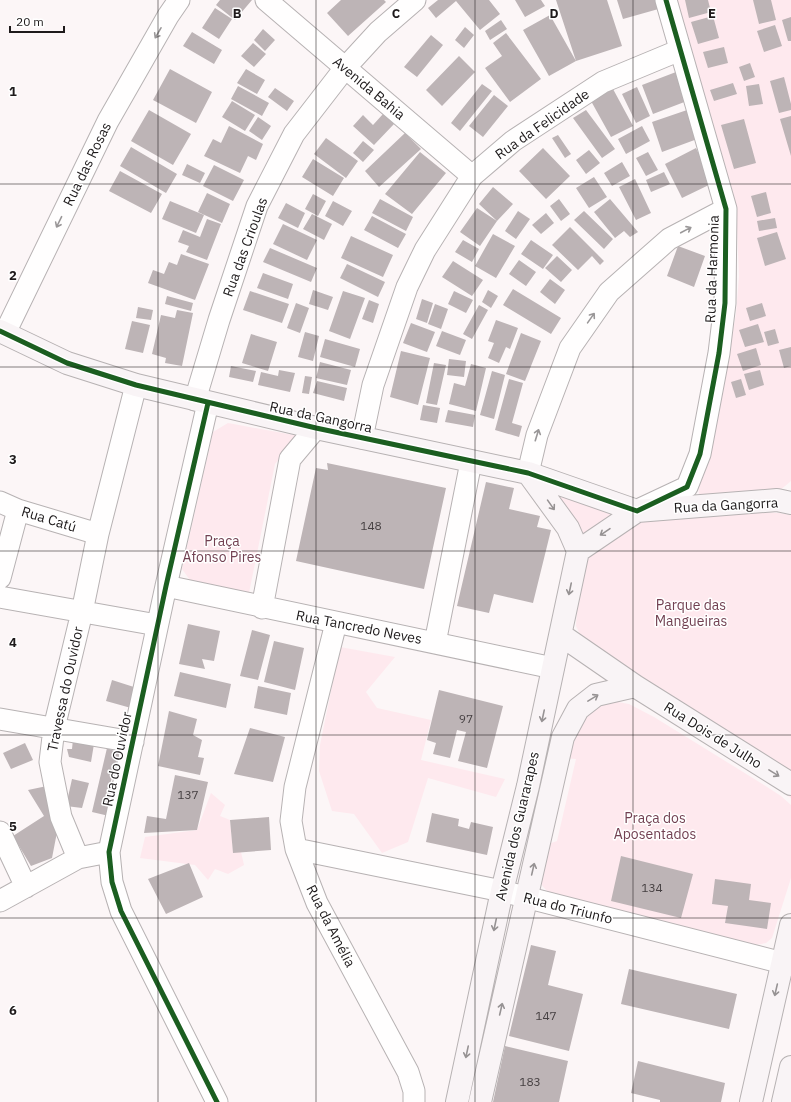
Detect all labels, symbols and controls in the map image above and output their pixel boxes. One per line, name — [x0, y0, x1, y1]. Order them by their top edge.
text: B — [233, 5, 242, 22]
text: C — [392, 5, 401, 22]
text: D — [549, 5, 559, 22]
text: E — [708, 5, 716, 22]
scale bar — [10, 8, 64, 34]
text: 20 m — [16, 14, 44, 29]
one-way arrow — [154, 27, 162, 39]
street label: Avenida Bahia — [329, 52, 409, 124]
text: 1 — [9, 83, 17, 100]
street label: Rua da Felicidade — [491, 85, 593, 163]
street label: Rua das Rosas — [59, 119, 115, 209]
street label: Rua das Crioulas — [219, 195, 271, 299]
street label: Rua da Harmonia — [701, 214, 723, 323]
one-way arrow — [55, 216, 62, 228]
one-way arrow — [679, 226, 691, 233]
text: 2 — [9, 267, 17, 284]
one-way arrow — [587, 312, 595, 323]
street label: Rua da Gangorra — [268, 397, 375, 437]
one-way arrow — [534, 429, 541, 442]
text: 3 — [9, 451, 17, 468]
street label: Rua da Gangorra — [673, 493, 779, 517]
one-way arrow — [547, 499, 555, 510]
street label: Rua Catú — [19, 502, 79, 536]
house number: 148 — [360, 518, 382, 533]
one-way arrow — [600, 528, 611, 536]
park label: Praça Afonso Pires — [183, 532, 262, 566]
one-way arrow — [566, 582, 574, 595]
park label: Parque das Mangueiras — [655, 596, 727, 630]
street label: Rua Tancredo Neves — [294, 606, 424, 648]
street label: Travessa do Ouvidor — [43, 625, 87, 753]
text: 4 — [9, 634, 17, 651]
one-way arrow — [588, 694, 599, 703]
street label: Rua Dois de Julho — [661, 698, 766, 772]
one-way arrow — [538, 709, 546, 722]
street label: Rua do Ouvidor — [98, 710, 136, 808]
house number: 97 — [459, 711, 473, 726]
street label: Avenida dos Guararapes — [491, 750, 543, 902]
one-way arrow — [769, 769, 780, 778]
house number: 137 — [177, 787, 199, 802]
park label: Praça dos Aposentados — [614, 809, 696, 843]
text: 5 — [9, 818, 17, 835]
one-way arrow — [529, 863, 537, 876]
house number: 134 — [641, 880, 663, 895]
street label: Rua da Amélia — [302, 882, 360, 971]
street label: Rua do Triunfo — [522, 888, 615, 928]
one-way arrow — [490, 918, 498, 931]
one-way arrow — [772, 984, 779, 997]
text: 6 — [9, 1002, 17, 1019]
one-way arrow — [498, 1003, 505, 1016]
house number: 147 — [535, 1008, 557, 1023]
one-way arrow — [463, 1045, 471, 1058]
house number: 183 — [519, 1074, 541, 1089]

